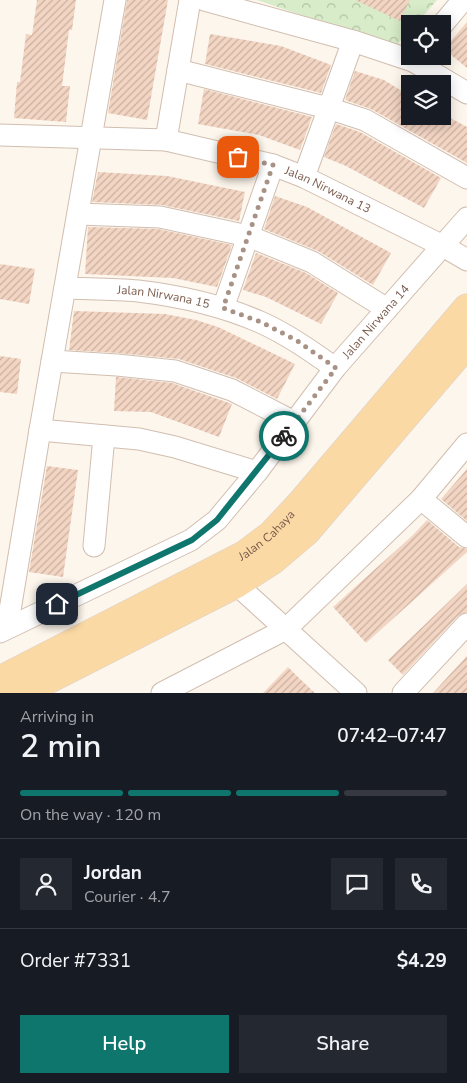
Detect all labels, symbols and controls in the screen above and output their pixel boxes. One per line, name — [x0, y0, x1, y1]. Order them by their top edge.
map controls — [401, 15, 451, 125]
button: locate — [401, 15, 451, 65]
button: layers — [401, 75, 451, 125]
pin — [217, 136, 259, 178]
icon: bag — [224, 143, 252, 171]
street label: Jalan Nirwana 13 — [282, 162, 373, 217]
street label: Jalan Nirwana 14 — [338, 281, 413, 363]
street label: Jalan Nirwana 15 — [116, 282, 211, 312]
courier — [259, 411, 309, 461]
icon: bike — [270, 422, 298, 450]
street label: Jalan Cahaya — [235, 507, 298, 565]
pin — [36, 583, 78, 625]
icon: home — [43, 590, 71, 618]
text: Arriving in — [20, 706, 94, 728]
text: 07:42–07:47 — [337, 723, 447, 749]
text: 2 min — [20, 725, 102, 768]
text: On the way · 120 m — [20, 804, 161, 826]
button: person — [20, 858, 72, 910]
button: chat — [331, 858, 383, 910]
button: phone — [395, 858, 447, 910]
text: Jordan — [84, 860, 142, 886]
text: Courier · 4.7 — [84, 886, 170, 908]
text: Order #7331 — [20, 948, 131, 974]
text: $4.29 — [397, 948, 447, 974]
button: Help — [20, 1015, 229, 1073]
button: Share — [239, 1015, 447, 1073]

